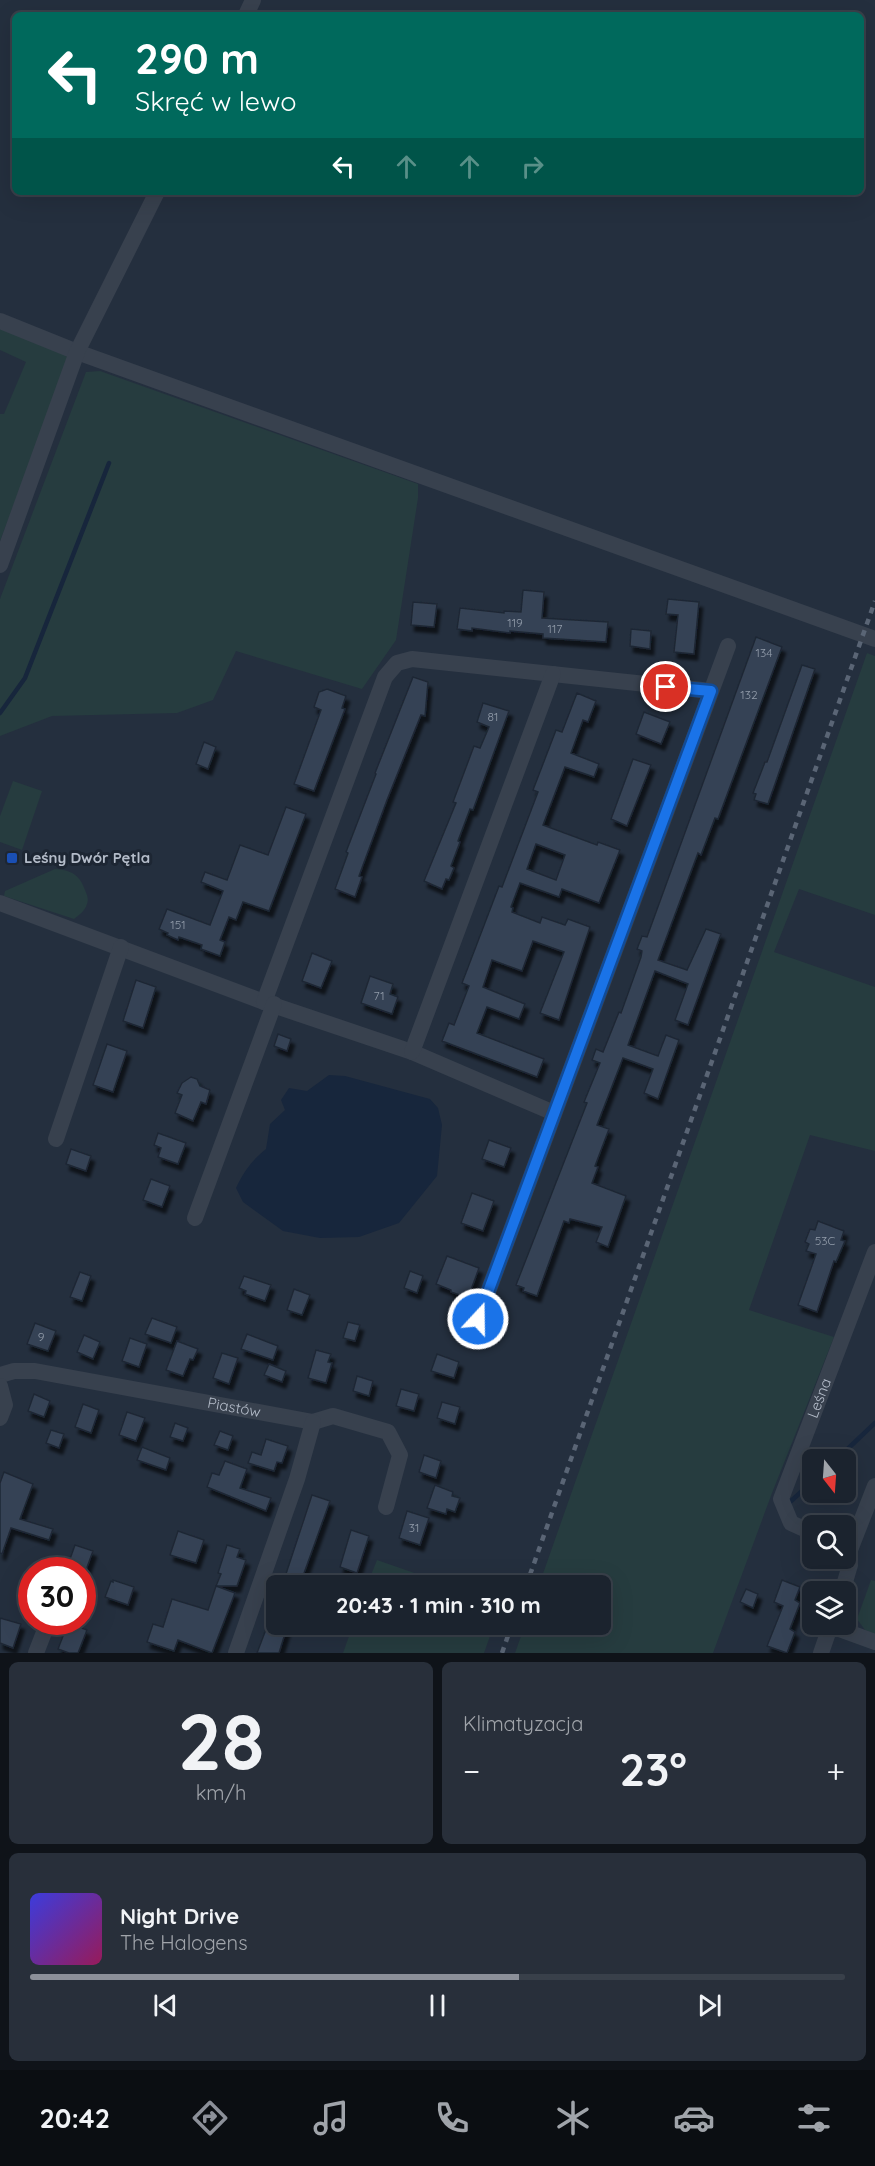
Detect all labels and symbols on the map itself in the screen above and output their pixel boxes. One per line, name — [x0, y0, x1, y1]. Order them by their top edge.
house number: 119 — [507, 615, 523, 630]
house number: 117 — [547, 621, 563, 636]
house number: 134 — [755, 645, 773, 660]
pin — [640, 661, 691, 712]
house number: 132 — [740, 687, 758, 702]
house number: 81 — [488, 709, 498, 724]
place label: Leśny Dwór Pętla — [24, 848, 150, 867]
marker: Leśny Dwór Pętla — [5, 851, 19, 865]
house number: 151 — [170, 917, 186, 932]
house number: 71 — [373, 988, 385, 1003]
house number: 53C — [815, 1233, 835, 1248]
position arrow — [446, 1287, 510, 1351]
house number: 9 — [38, 1329, 45, 1344]
street label: Leśna — [803, 1375, 835, 1421]
street label: Piastów — [206, 1393, 262, 1421]
north arrow — [802, 1449, 856, 1503]
house number: 31 — [409, 1520, 419, 1535]
speed limit sign: 30 — [18, 1557, 96, 1635]

